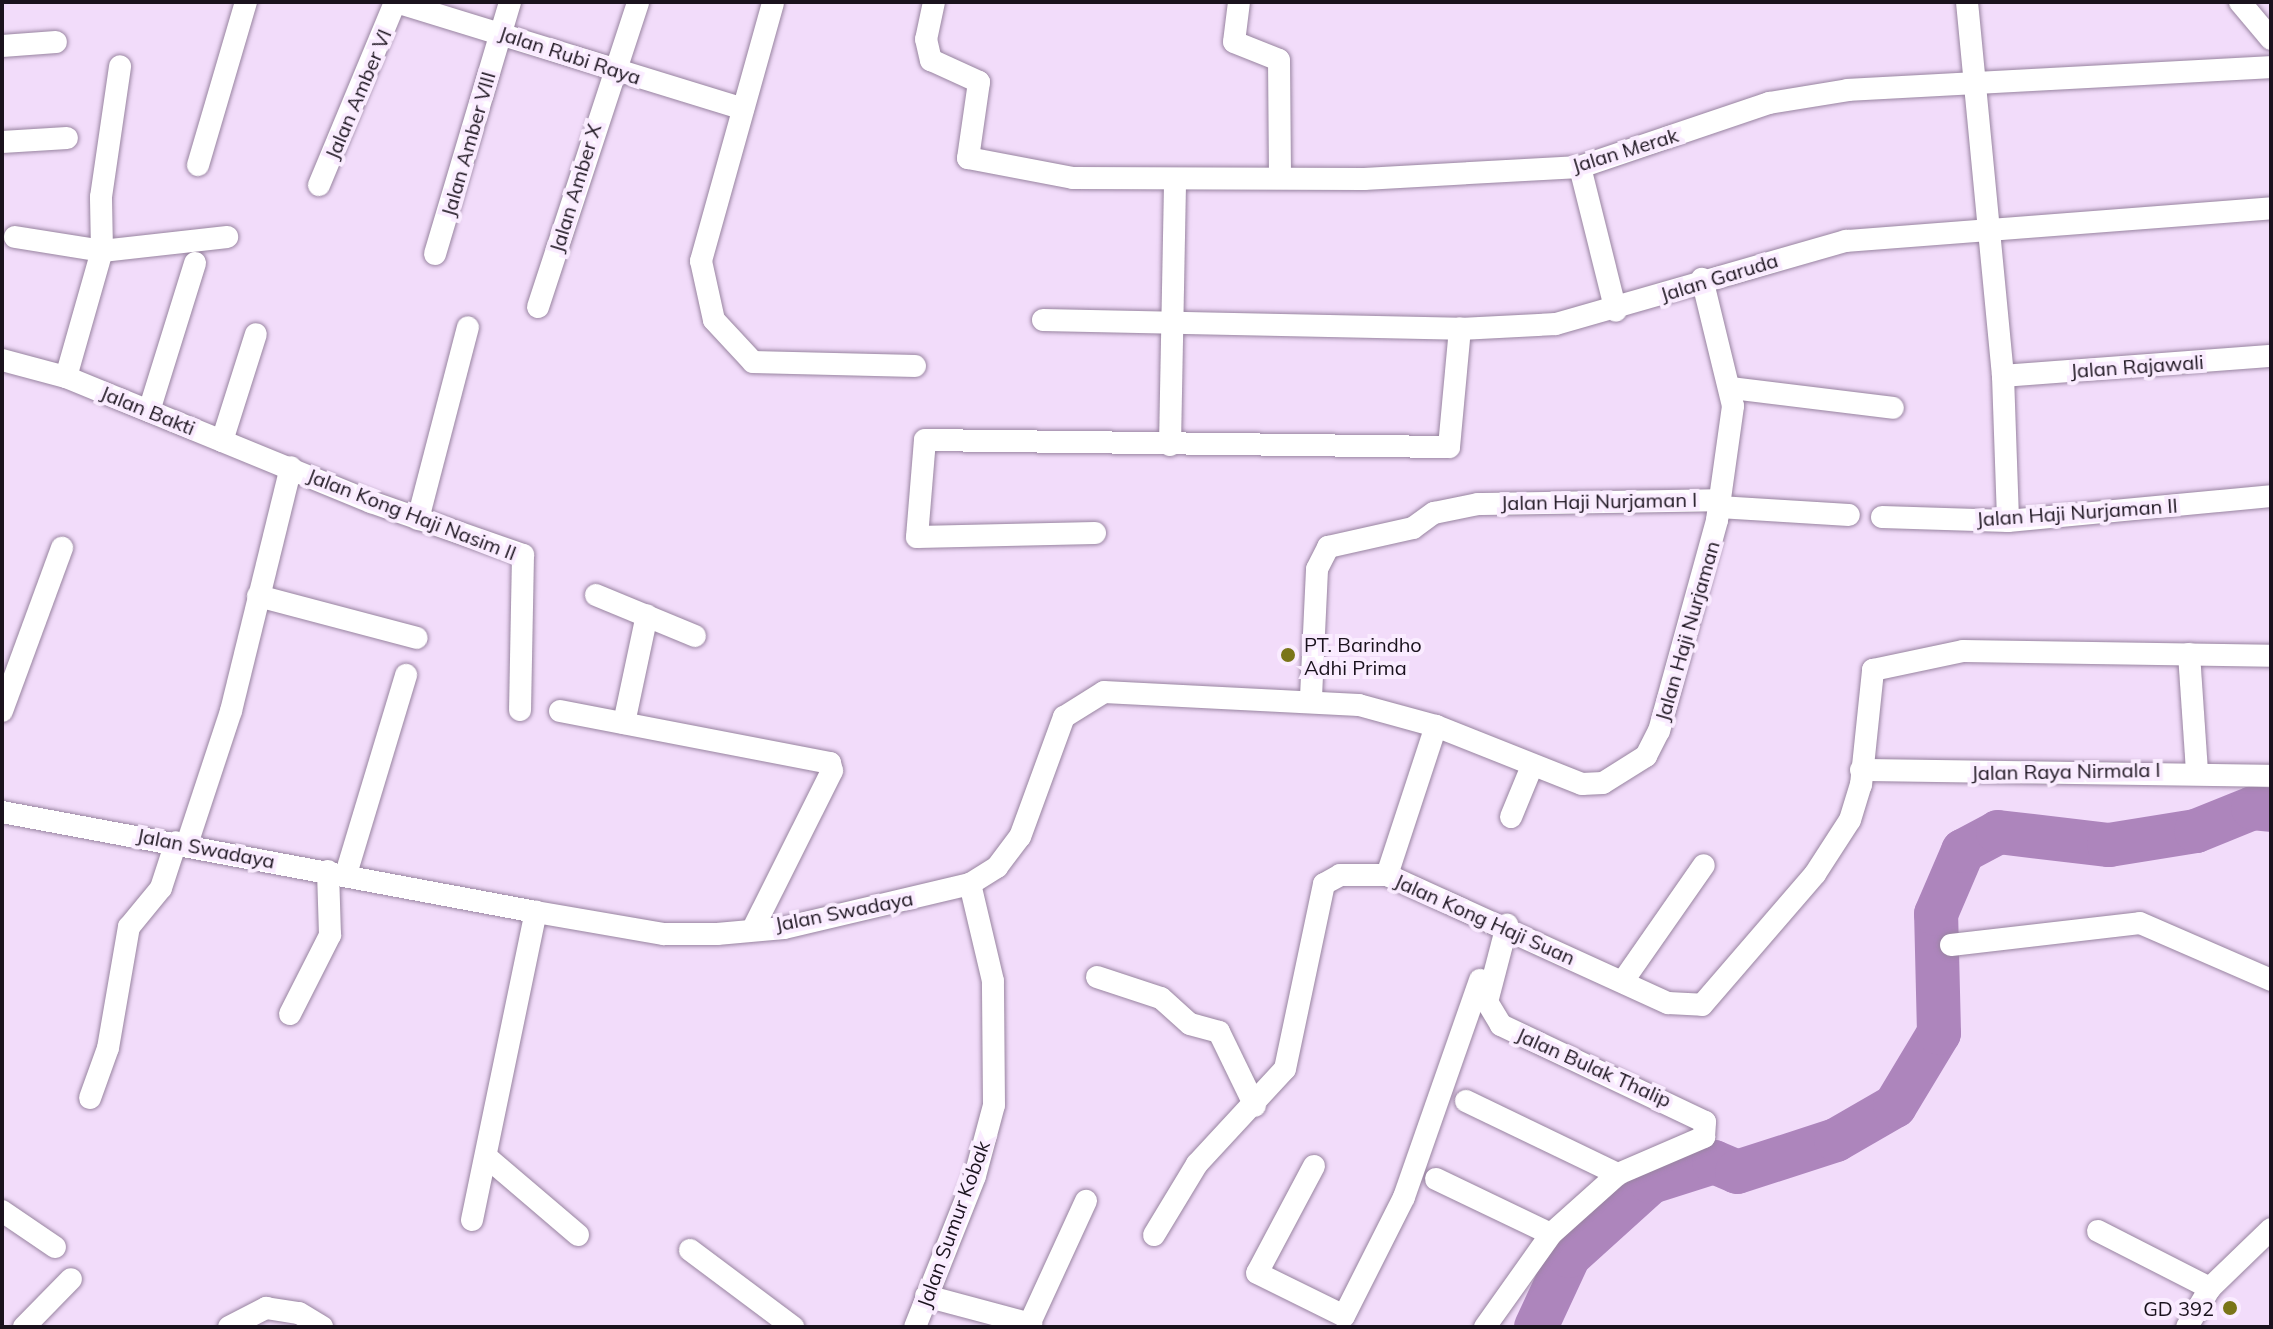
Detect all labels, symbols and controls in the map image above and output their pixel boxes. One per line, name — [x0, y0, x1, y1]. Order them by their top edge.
street label: Jalan Rubi Raya — [496, 21, 644, 89]
street label: Jalan Amber VI — [320, 25, 396, 163]
street label: Jalan Amber VIII — [436, 69, 500, 219]
street label: Jalan Amber X — [544, 121, 606, 255]
street label: Jalan Merak — [1569, 122, 1681, 178]
street label: Jalan Garuda — [1657, 248, 1781, 306]
street label: Jalan Rajawali — [2070, 349, 2204, 383]
street label: Jalan Bakti — [97, 380, 199, 440]
street label: Jalan Kong Haji Nasim II — [304, 463, 520, 565]
street label: Jalan Haji Nurjaman I — [1501, 487, 1697, 515]
street label: Jalan Haji Nurjaman II — [1976, 493, 2178, 531]
street label: Jalan Haji Nurjaman — [1650, 538, 1724, 724]
place label: PT. Barindho Adhi Prima — [1304, 632, 1422, 679]
marker: PT. Barindho Adhi Prima — [1279, 646, 1297, 664]
street label: Jalan Raya Nirmala I — [1971, 757, 2161, 785]
street label: Jalan Swadaya — [135, 823, 277, 873]
street label: Jalan Kong Haji Suan — [1391, 868, 1579, 970]
street label: Jalan Swadaya — [773, 886, 915, 936]
street label: Jalan Bulak Thalip — [1513, 1022, 1675, 1112]
street label: Jalan Sumur Kobak — [912, 1137, 994, 1311]
place label: GD 392 — [2143, 1296, 2214, 1320]
marker: GD 392 — [2221, 1299, 2239, 1317]

